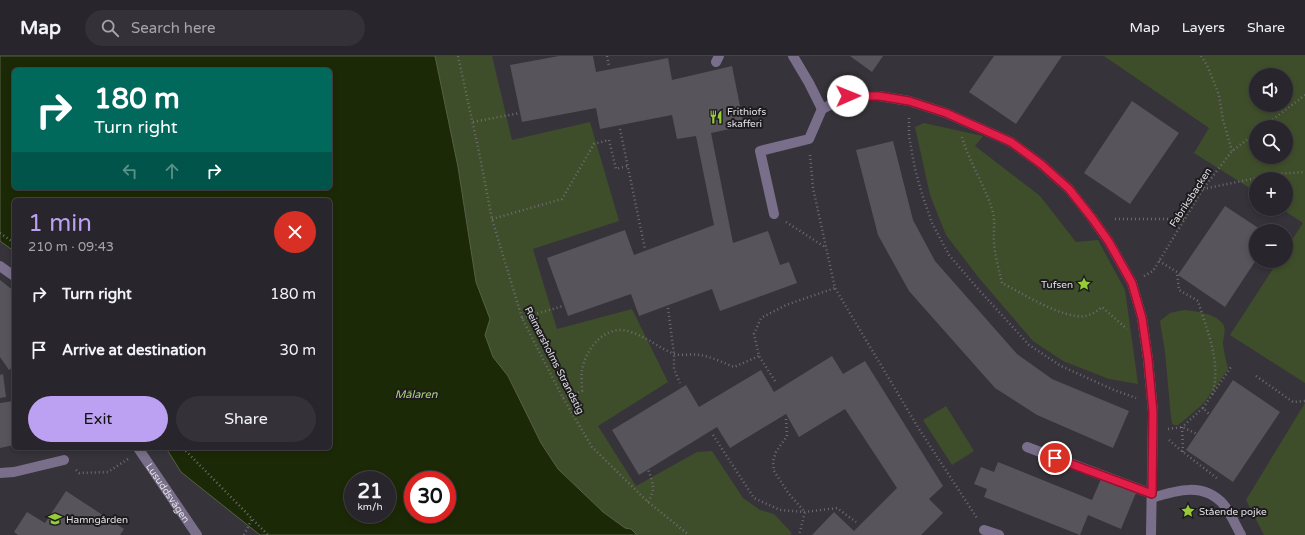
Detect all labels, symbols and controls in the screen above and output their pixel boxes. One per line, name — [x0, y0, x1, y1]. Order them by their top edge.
search box — [85, 10, 365, 46]
text: Map — [20, 17, 61, 39]
icon: search — [99, 17, 121, 39]
text: Search here — [131, 19, 215, 37]
text: Map — [1130, 19, 1160, 36]
text: Layers — [1182, 19, 1225, 36]
text: Share — [1247, 19, 1285, 36]
map controls — [1249, 68, 1293, 268]
button: sound — [1249, 68, 1293, 112]
position arrow — [827, 75, 869, 117]
text: 180 m — [94, 82, 180, 116]
icon: right — [28, 84, 80, 136]
place label: Frithiofs skafferi — [727, 106, 766, 130]
restaurant icon: Frithiofs skafferi — [708, 109, 724, 125]
text: Turn right — [94, 116, 178, 138]
button: search — [1249, 120, 1293, 164]
icon: left — [119, 160, 141, 182]
icon: ahead — [161, 160, 183, 182]
icon: right — [203, 160, 225, 182]
street label: Fabriksbacken — [1167, 166, 1214, 229]
button: + — [1249, 172, 1293, 216]
text: 1 min — [28, 209, 92, 238]
button: close — [274, 211, 316, 253]
button: − — [1249, 224, 1293, 268]
text: 210 m · 09:43 — [28, 239, 114, 255]
place icon: Tufsen — [1076, 276, 1092, 292]
place label: Tufsen — [1041, 279, 1073, 291]
icon: right — [28, 283, 50, 305]
text: Turn right — [62, 285, 132, 303]
text: 180 m — [270, 285, 316, 303]
street label: Reimersholms Strandstig — [522, 305, 586, 416]
icon: arrive — [28, 339, 50, 361]
text: Arrive at destination — [62, 341, 206, 359]
text: 30 m — [279, 341, 316, 359]
water label: Mälaren — [395, 388, 438, 401]
button: Exit — [28, 396, 168, 442]
button: Share — [176, 396, 316, 442]
pin — [1038, 441, 1072, 475]
icon: arrive — [1044, 447, 1066, 469]
street label: Lusuddsvägen — [143, 461, 192, 525]
speed limit sign: 30 — [404, 471, 456, 523]
text: 21 — [357, 480, 383, 504]
text: km/h — [357, 501, 383, 513]
place icon: Stående pojke — [1180, 503, 1196, 519]
place label: Stående pojke — [1199, 506, 1267, 518]
school or university icon: Hamngården — [47, 511, 63, 527]
place label: Hamngården — [66, 514, 128, 526]

